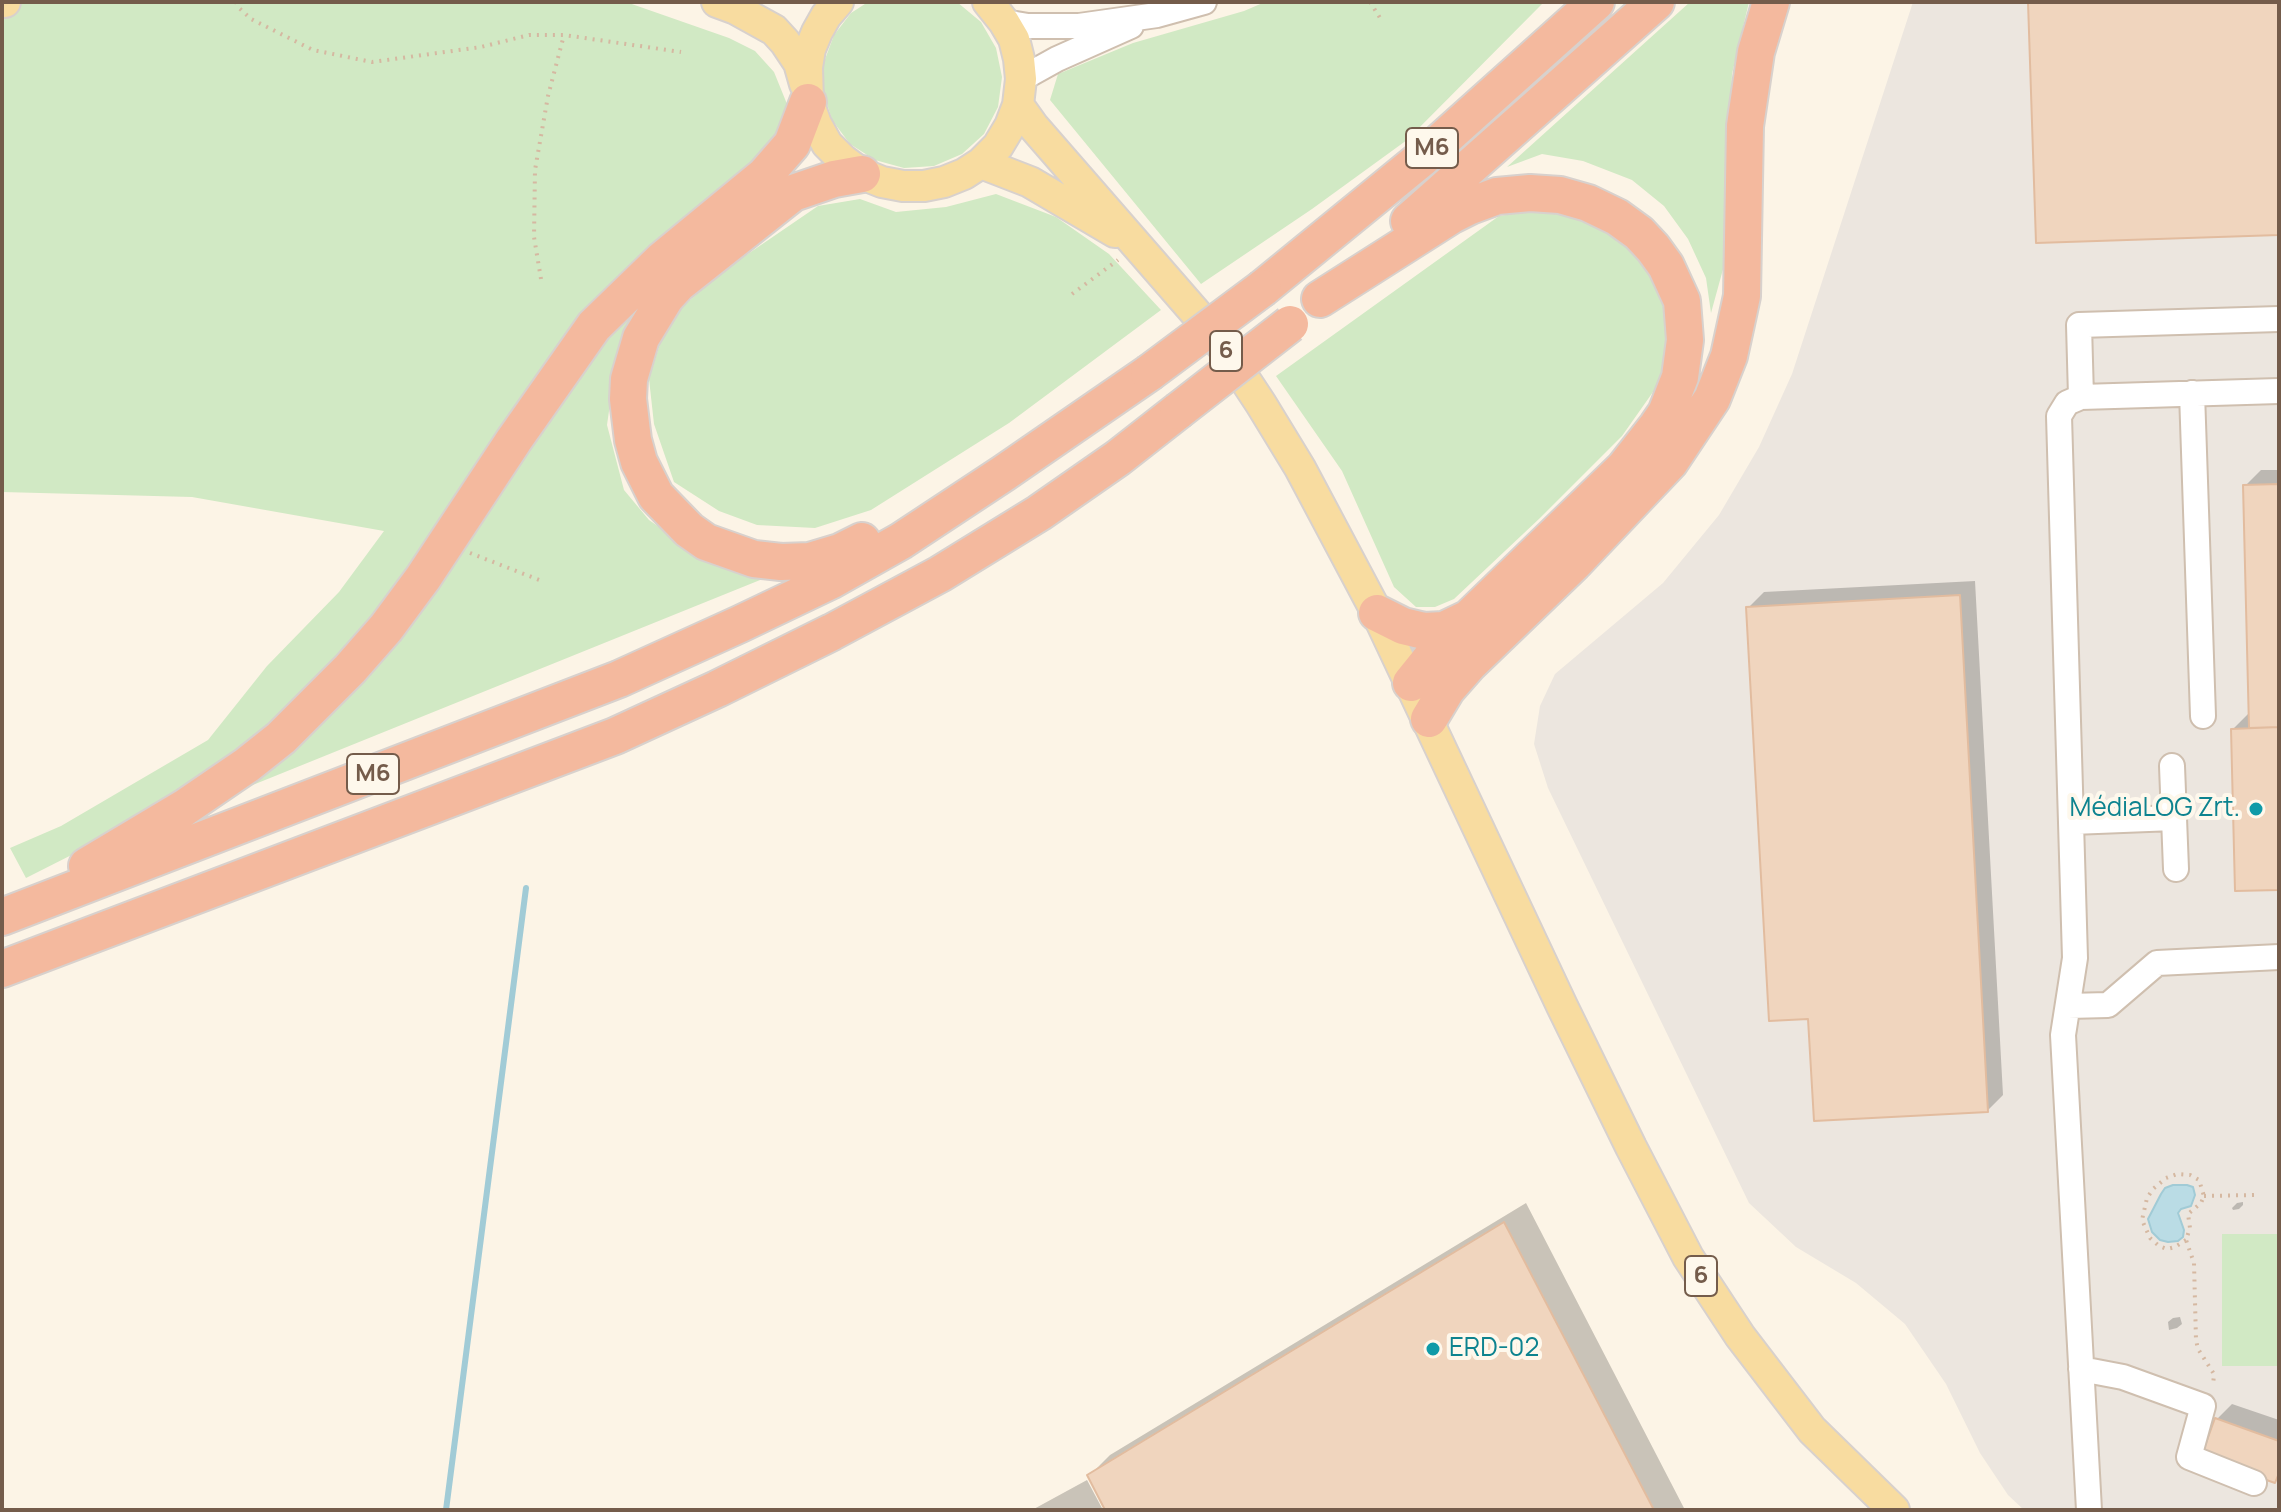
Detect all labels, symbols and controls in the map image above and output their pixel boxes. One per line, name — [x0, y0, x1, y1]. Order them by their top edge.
road number: M6 — [1406, 128, 1458, 168]
road number: 6 — [1210, 331, 1242, 371]
road number: M6 — [347, 754, 399, 794]
place label: MédiaLOG Zrt. — [2070, 793, 2240, 825]
marker: MédiaLOG Zrt. — [2247, 800, 2265, 818]
road number: 6 — [1685, 1256, 1717, 1296]
place label: ERD-02 — [1449, 1333, 1539, 1365]
marker: ERD-02 — [1424, 1340, 1442, 1358]

